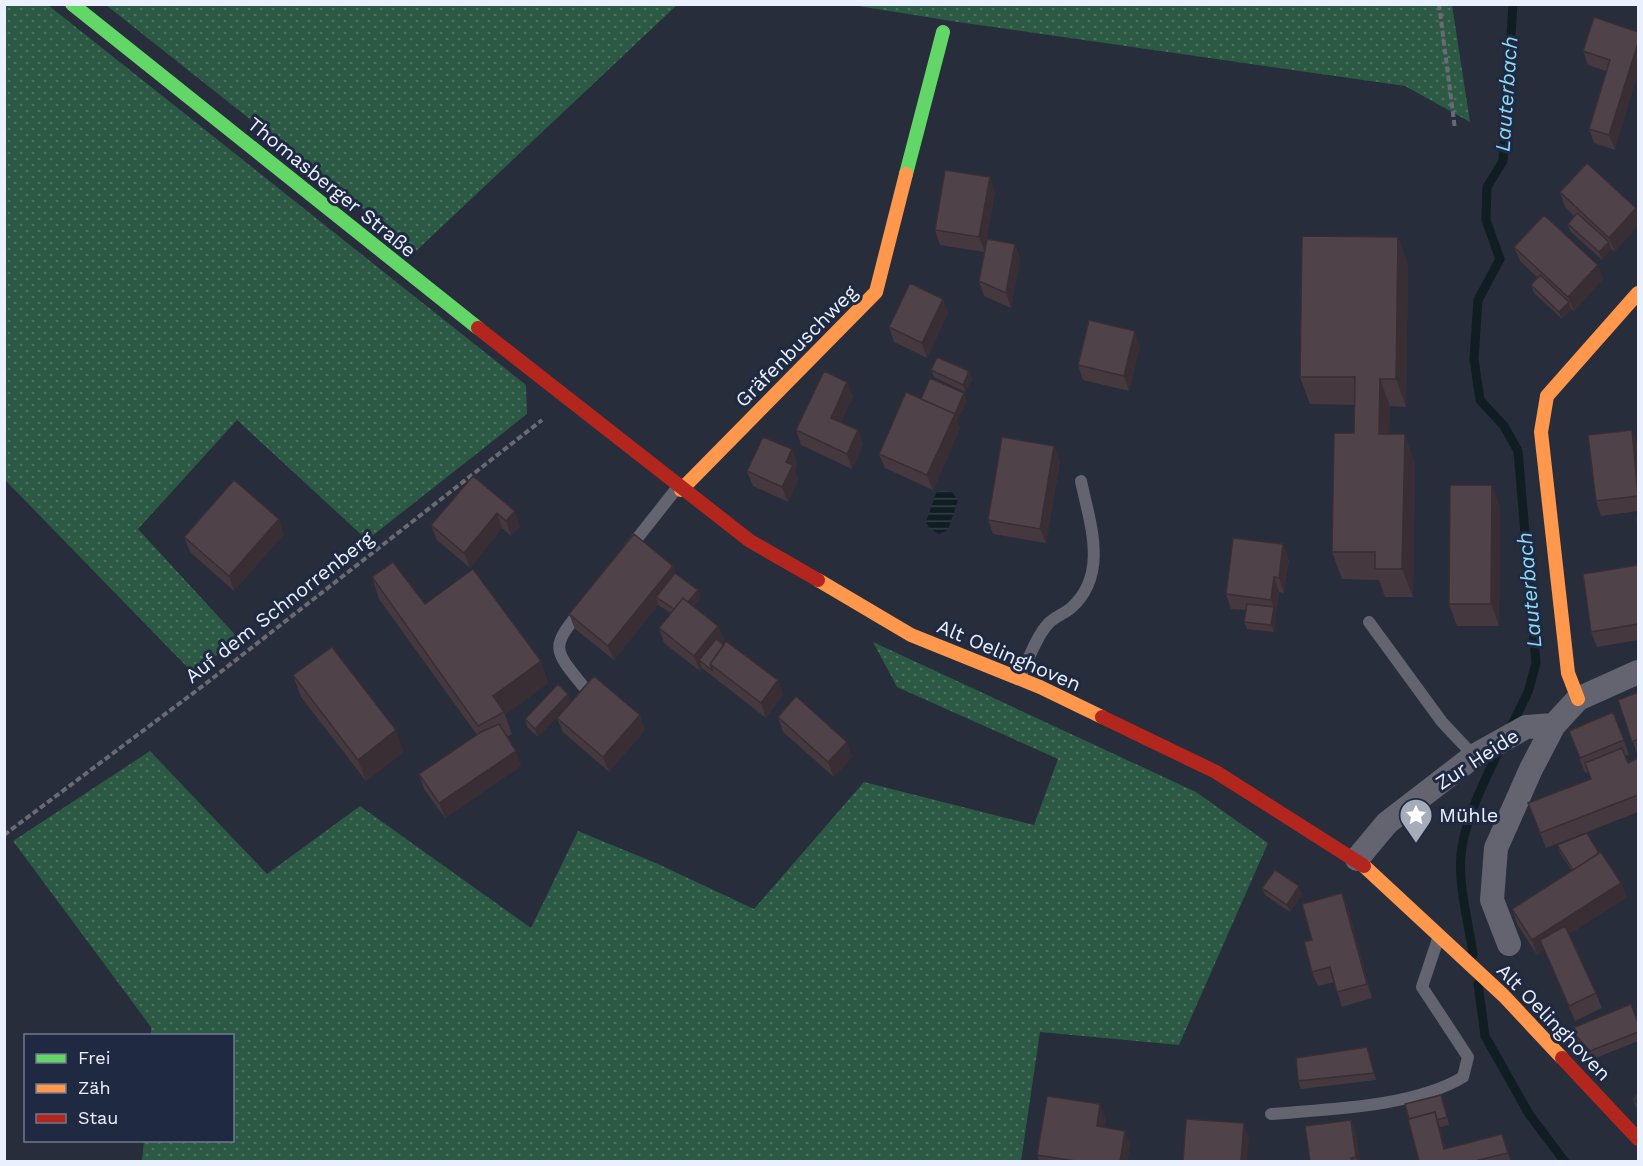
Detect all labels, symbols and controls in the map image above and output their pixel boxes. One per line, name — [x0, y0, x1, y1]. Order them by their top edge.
water label: Lauterbach — [1489, 35, 1523, 153]
street label: Thomasberger Straße — [243, 112, 421, 262]
street label: Gräfenbuschweg — [730, 280, 862, 412]
street label: Auf dem Schnorrenberg — [180, 526, 378, 688]
water label: Lauterbach — [1512, 531, 1546, 649]
street label: Alt Oelinghoven — [934, 614, 1084, 696]
street label: Zur Heide — [1431, 723, 1523, 795]
place icon: Mühle — [1398, 797, 1434, 844]
place label: Mühle — [1439, 803, 1498, 827]
street label: Alt Oelinghoven — [1492, 958, 1616, 1086]
legend — [24, 1034, 234, 1142]
text: Frei — [78, 1047, 110, 1068]
text: Zäh — [78, 1077, 111, 1098]
text: Stau — [78, 1107, 118, 1128]

